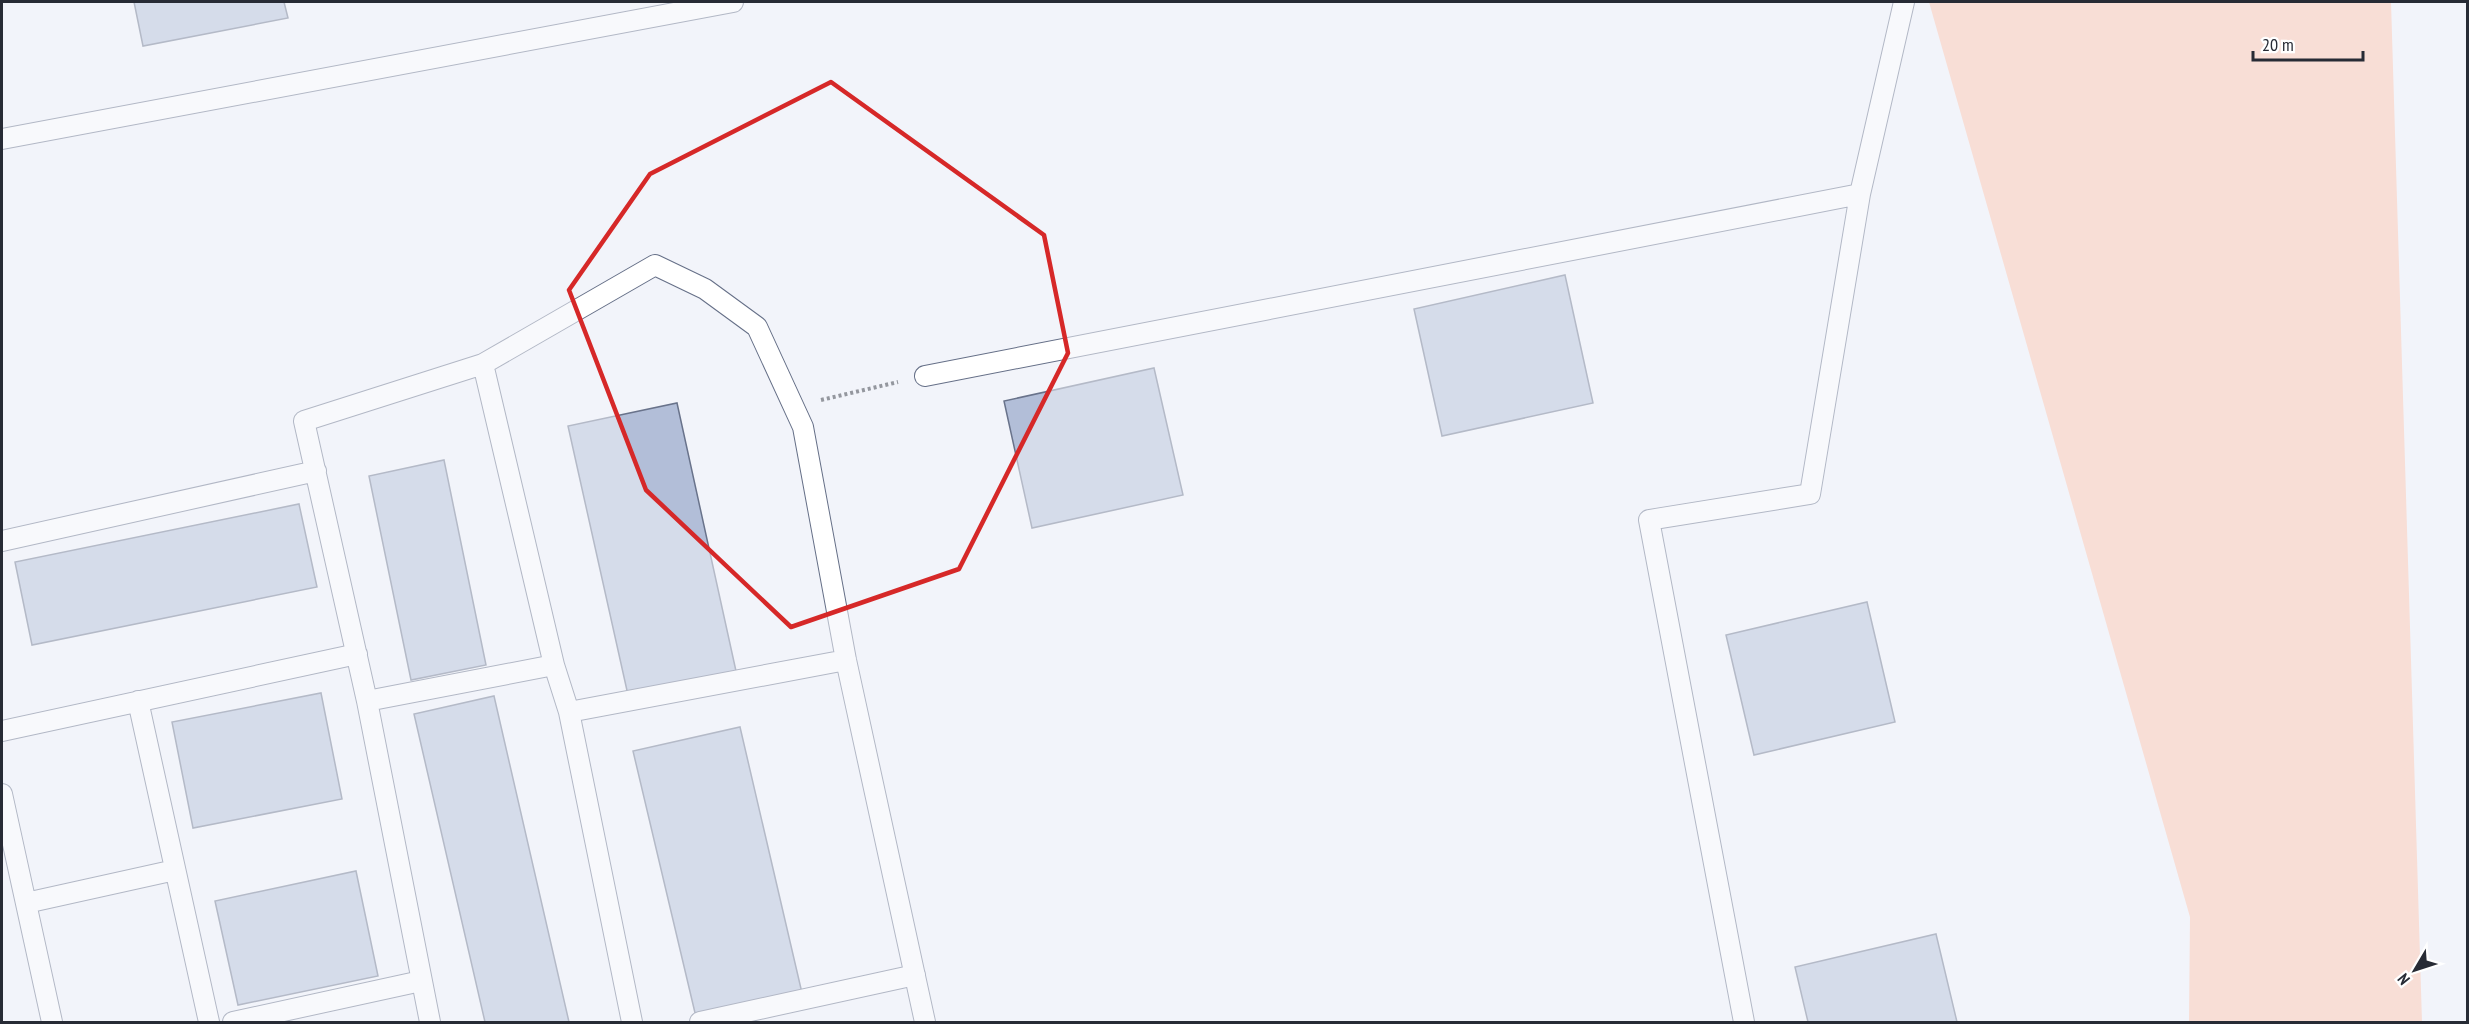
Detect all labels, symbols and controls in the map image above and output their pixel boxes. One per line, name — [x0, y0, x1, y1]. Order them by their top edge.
scale bar — [2253, 24, 2362, 62]
text: 20 m — [2262, 33, 2294, 56]
north arrow — [2385, 940, 2445, 1000]
text: N — [2393, 970, 2414, 989]

